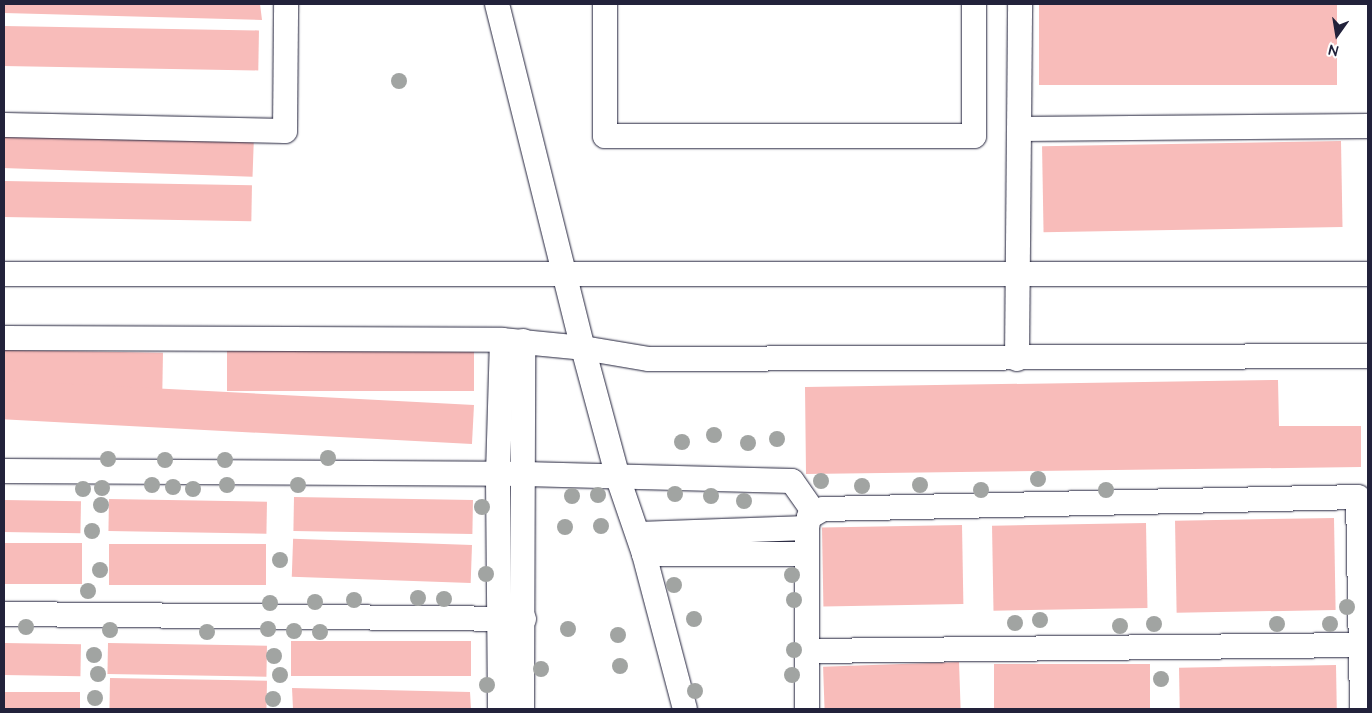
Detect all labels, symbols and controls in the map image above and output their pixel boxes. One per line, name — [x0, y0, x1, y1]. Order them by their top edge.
north arrow — [1312, 10, 1362, 60]
text: N — [1327, 39, 1340, 60]

